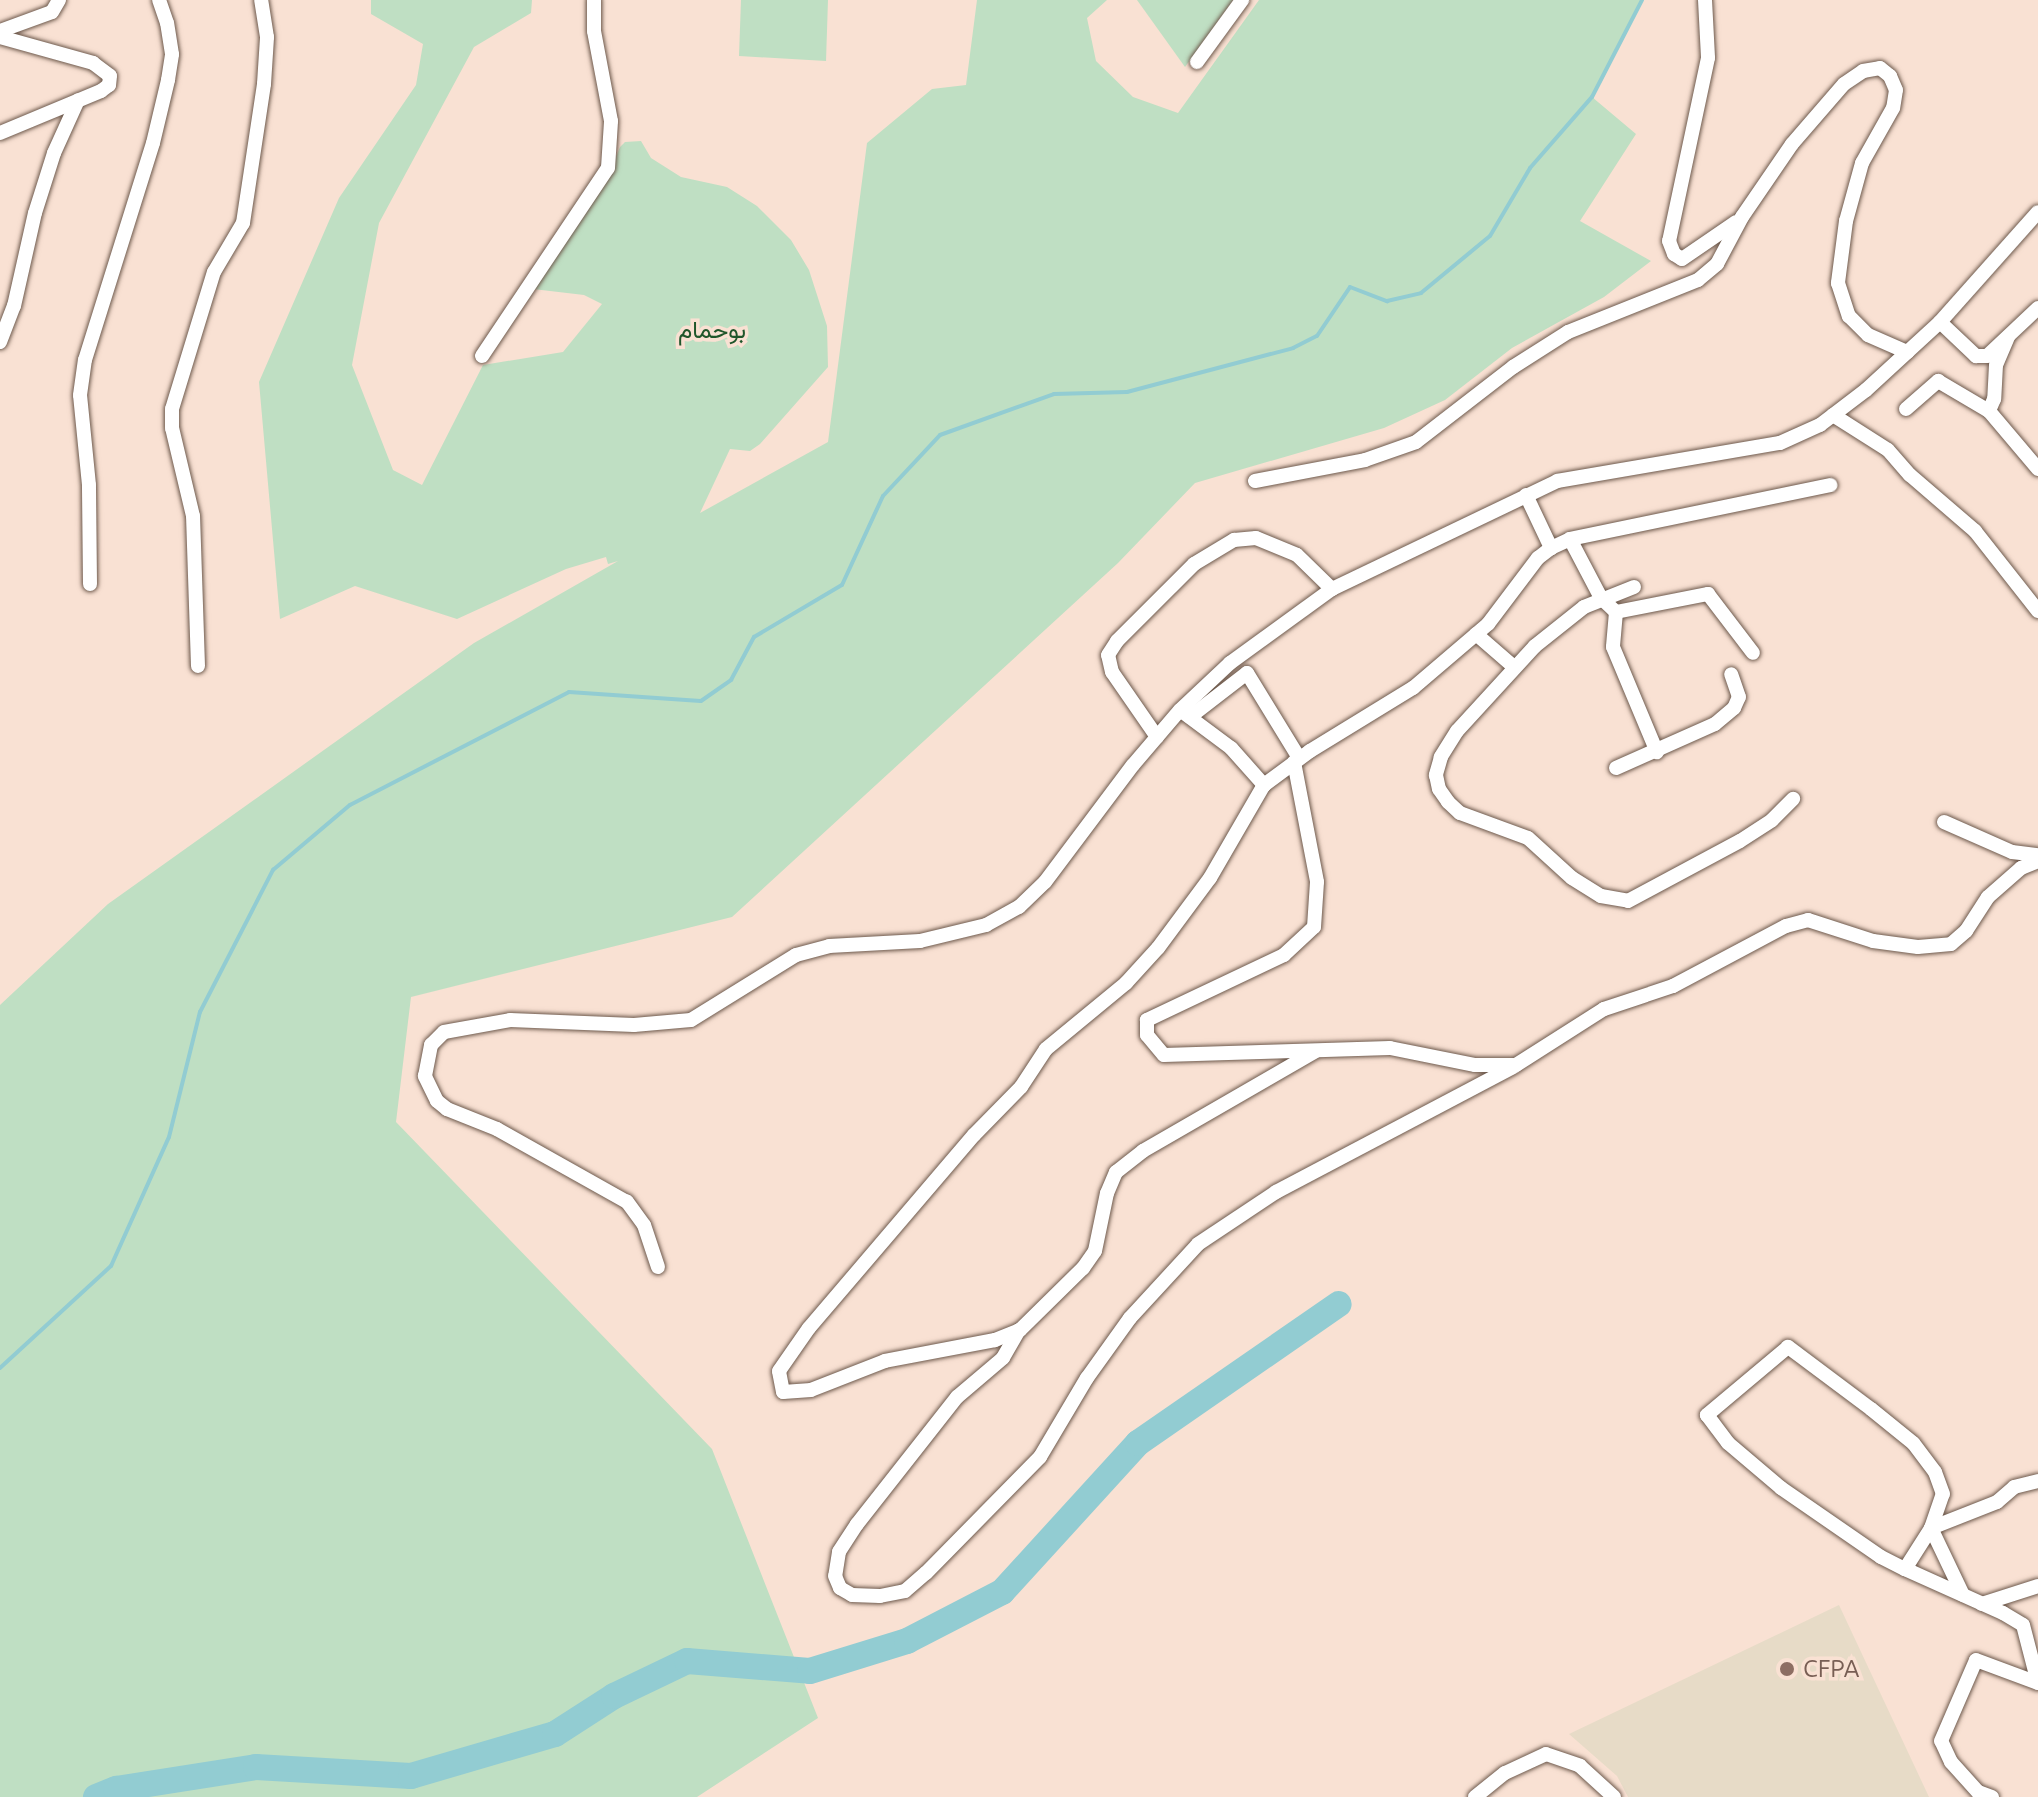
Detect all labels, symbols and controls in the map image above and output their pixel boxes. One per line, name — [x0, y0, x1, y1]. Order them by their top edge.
park label: بوحمام — [678, 316, 746, 344]
place label: CFPA — [1803, 1655, 1859, 1683]
marker: CFPA — [1778, 1660, 1796, 1678]

